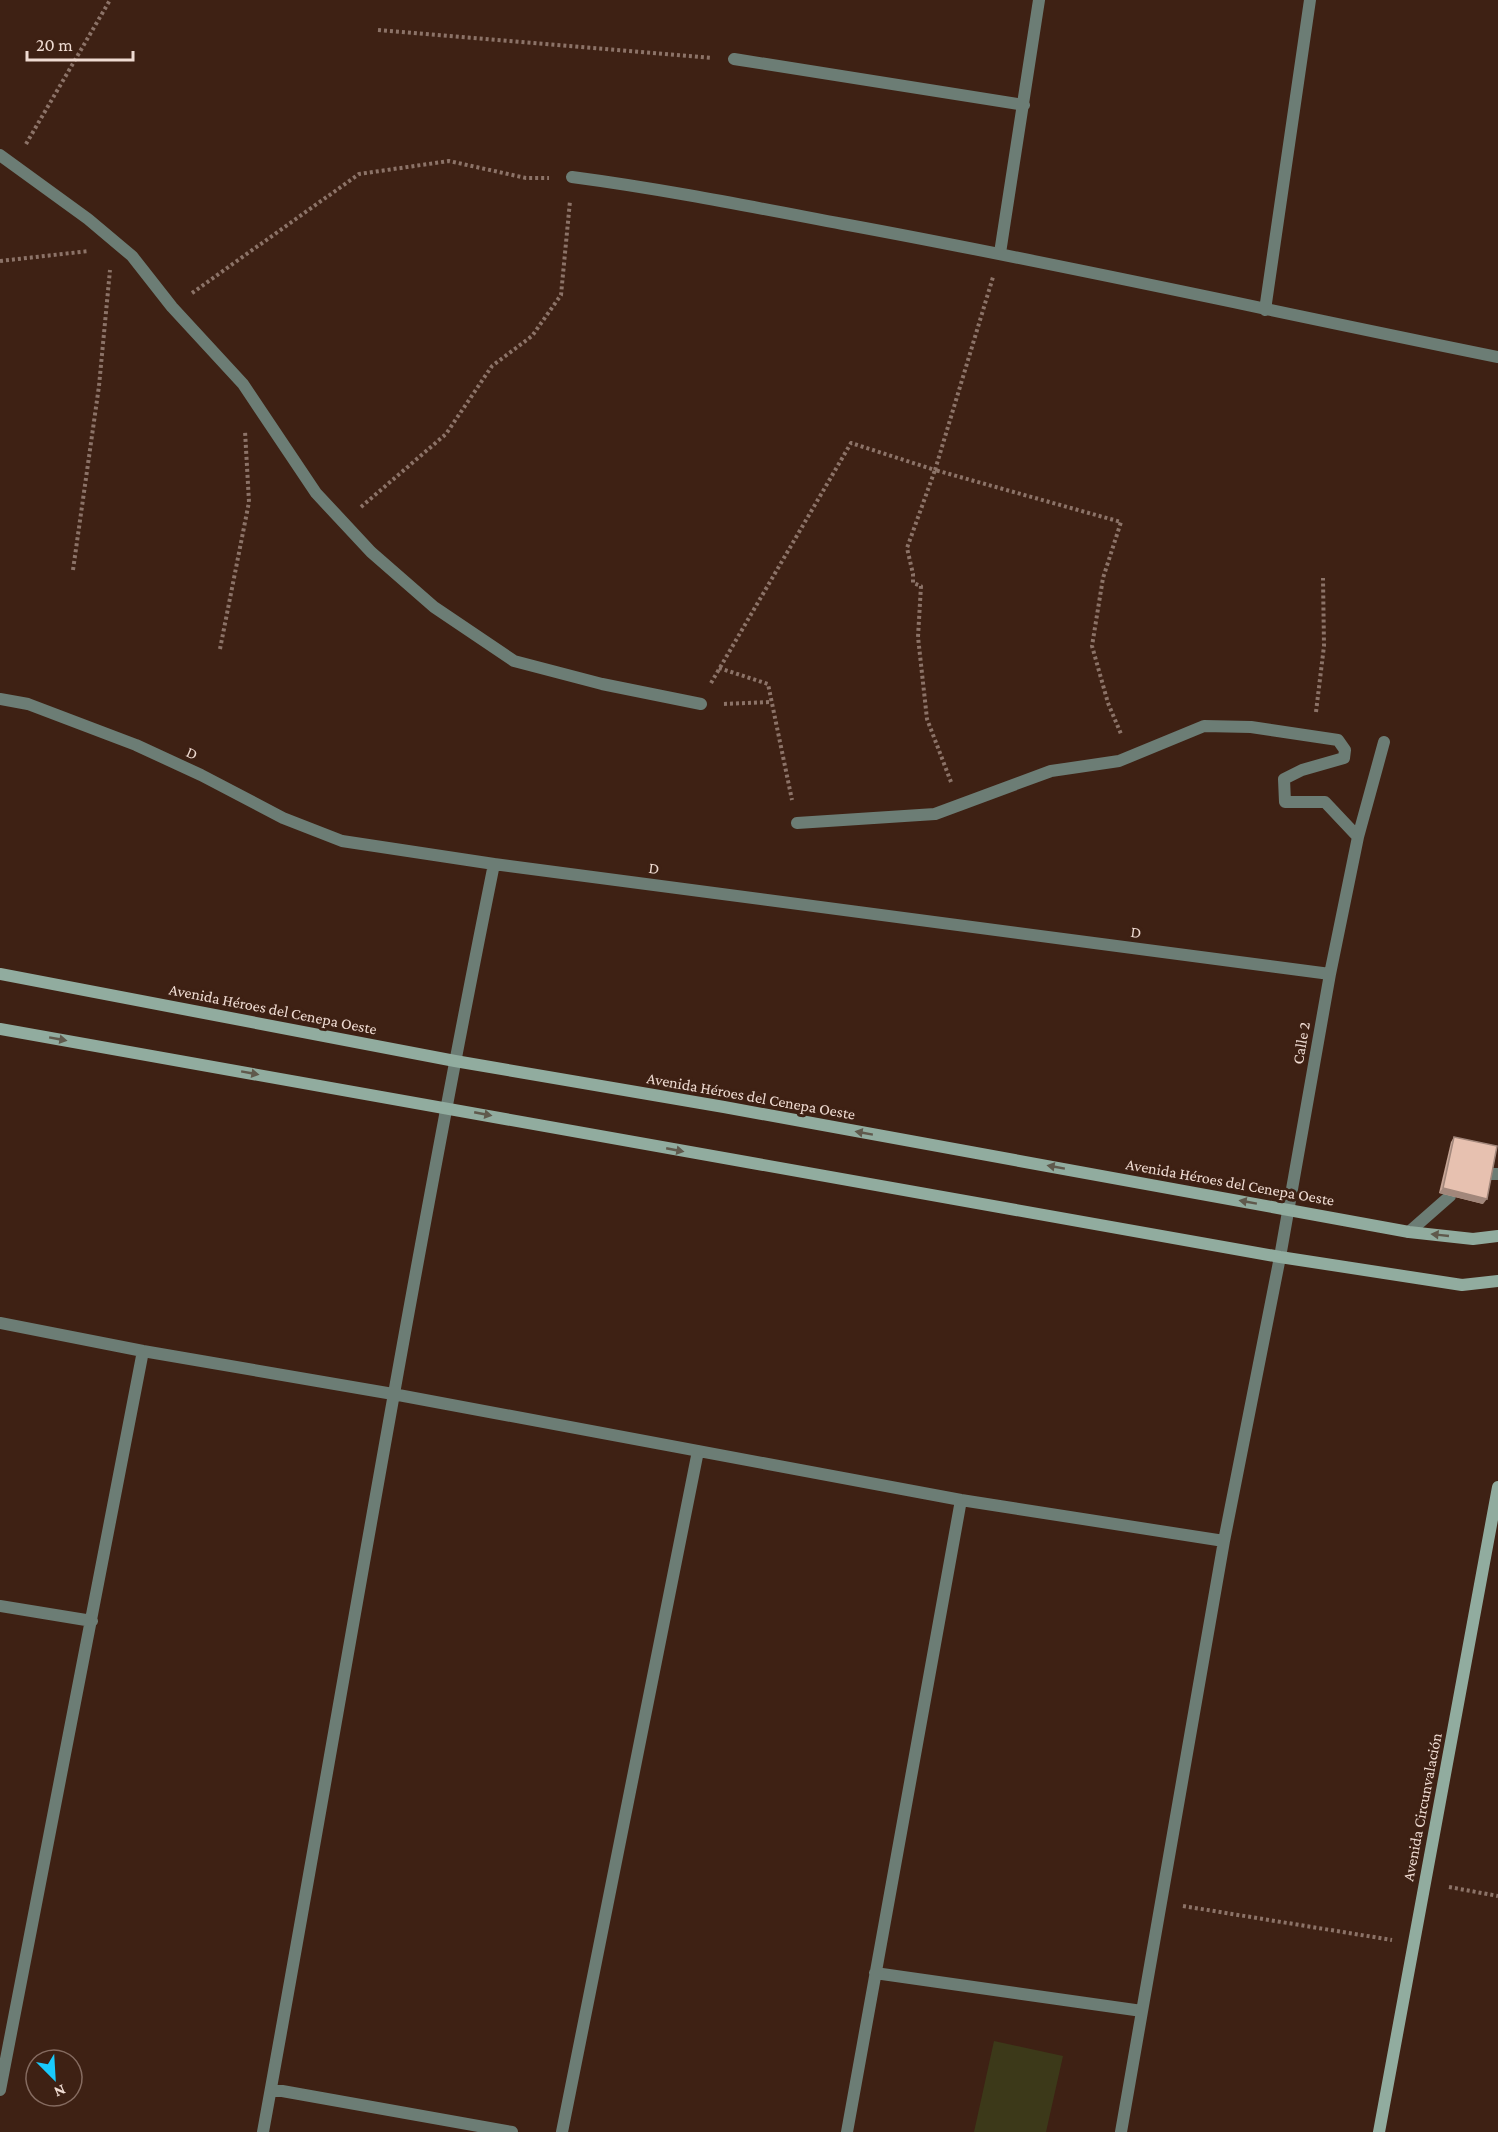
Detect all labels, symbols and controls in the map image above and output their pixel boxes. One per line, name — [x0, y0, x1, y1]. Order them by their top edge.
scale bar — [27, 24, 134, 62]
text: 20 m — [36, 35, 73, 55]
street label: D — [184, 743, 200, 763]
street label: D — [648, 859, 660, 877]
street label: D — [1130, 923, 1142, 941]
street label: Avenida Héroes del Cenepa Oeste — [167, 980, 378, 1039]
street label: Calle 2 — [1289, 1020, 1313, 1066]
one-way arrow — [48, 1035, 67, 1044]
one-way arrow — [240, 1069, 259, 1078]
street label: Avenida Héroes del Cenepa Oeste — [645, 1069, 857, 1124]
one-way arrow — [474, 1110, 493, 1119]
one-way arrow — [854, 1128, 873, 1137]
one-way arrow — [665, 1146, 684, 1155]
street label: Avenida Héroes del Cenepa Oeste — [1124, 1155, 1336, 1210]
one-way arrow — [1046, 1162, 1065, 1171]
one-way arrow — [1238, 1197, 1257, 1206]
one-way arrow — [1430, 1230, 1449, 1240]
street label: Avenida Circunvalación — [1399, 1731, 1445, 1883]
north arrow — [24, 2048, 84, 2108]
text: N — [51, 2081, 68, 2101]

